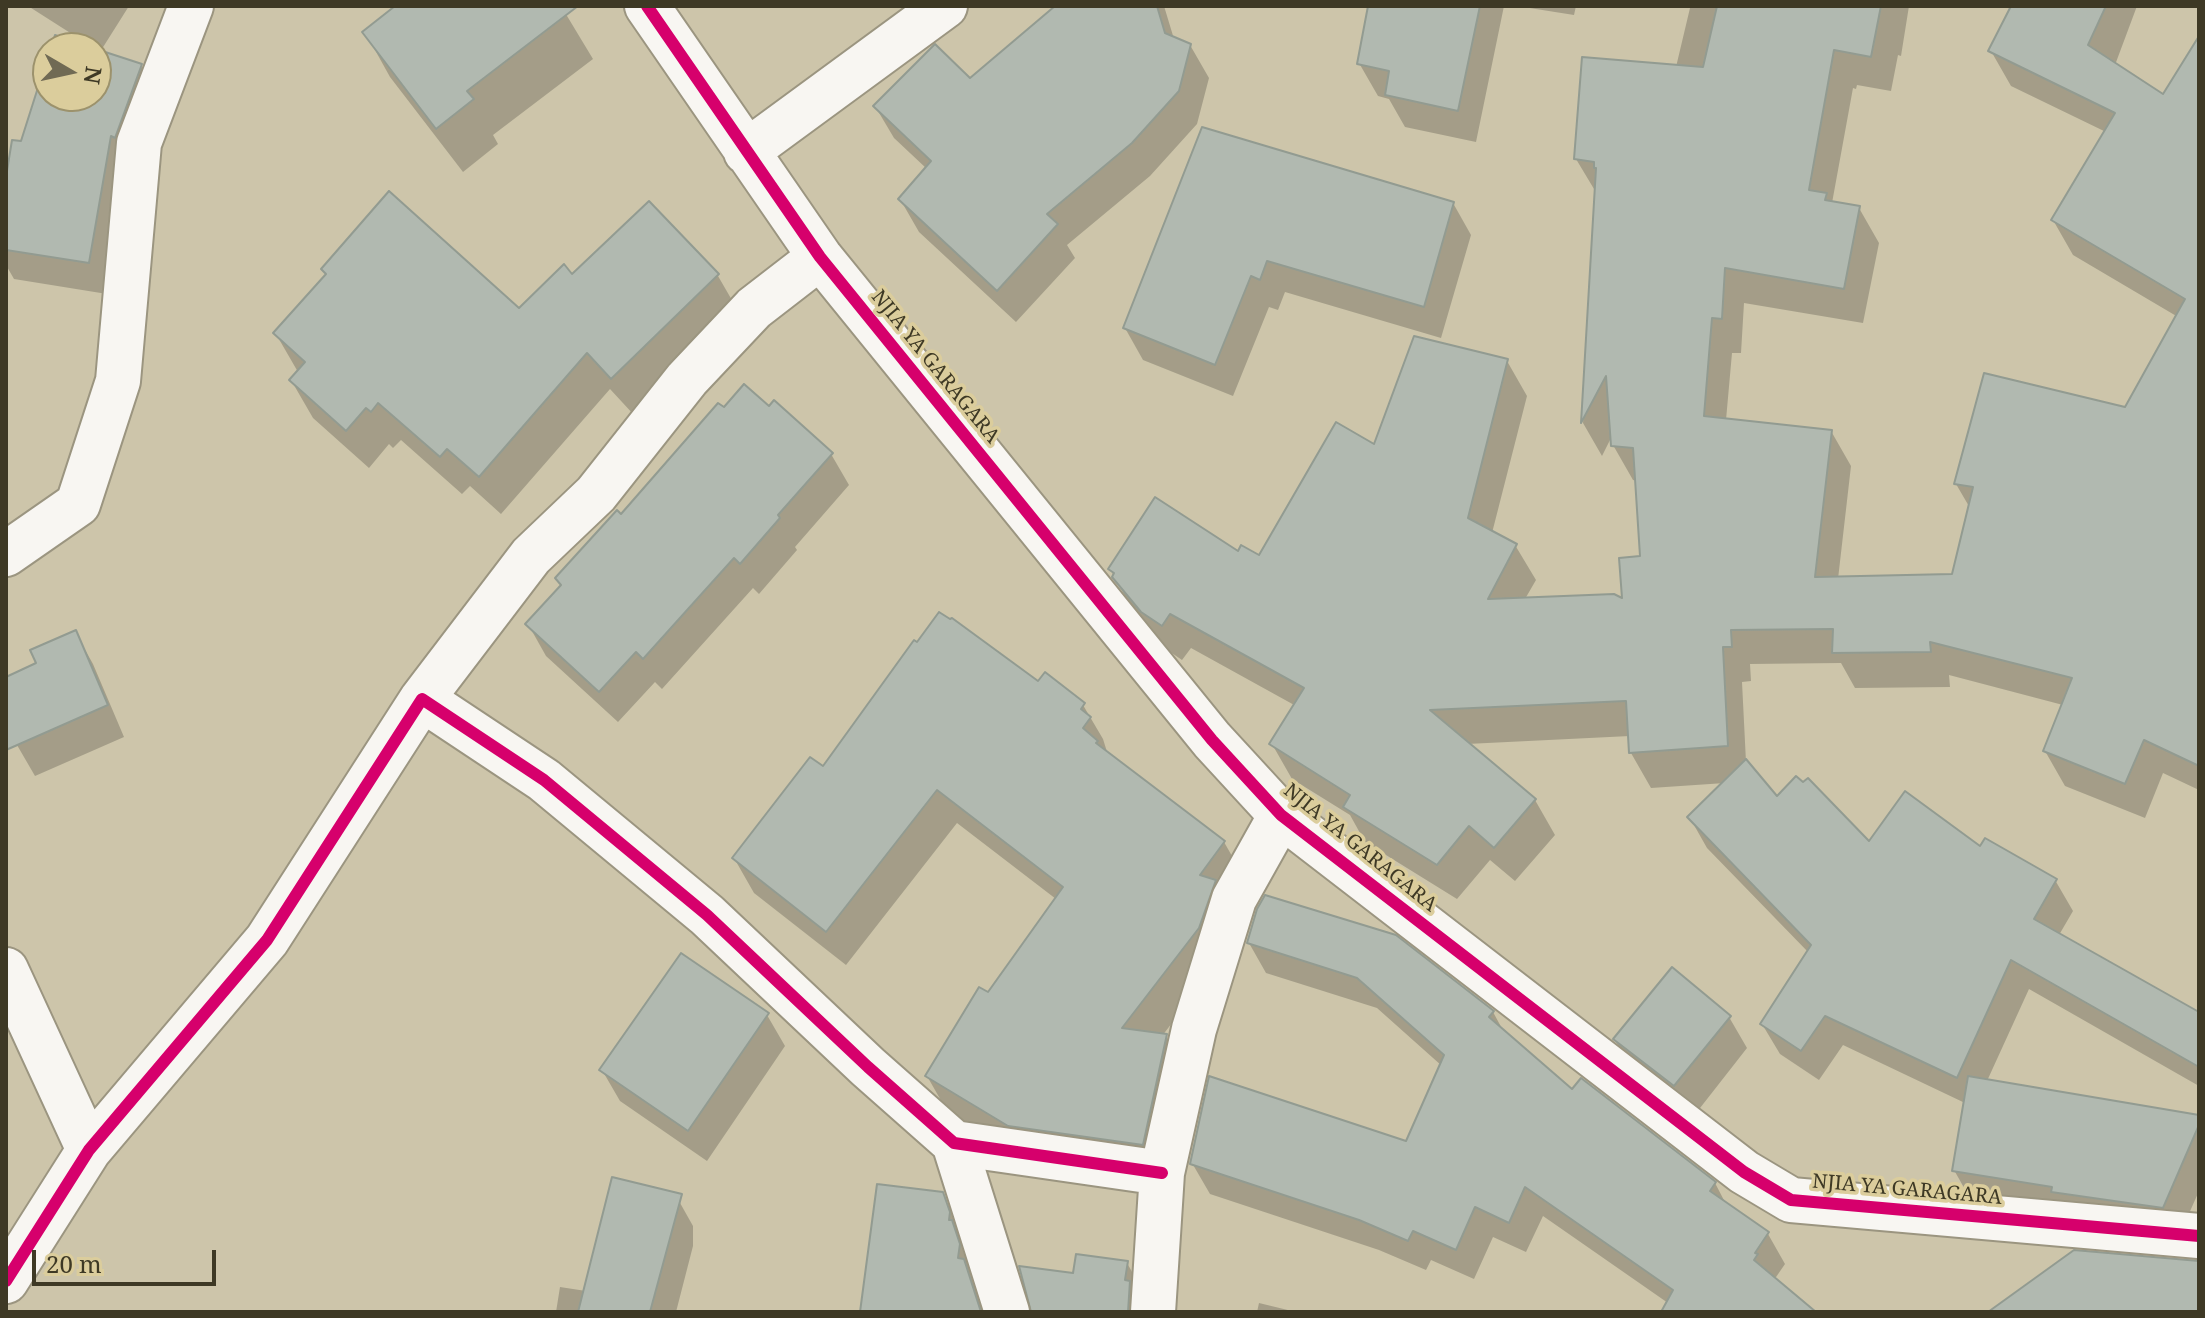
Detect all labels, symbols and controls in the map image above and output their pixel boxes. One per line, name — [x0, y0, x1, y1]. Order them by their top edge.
north arrow — [32, 32, 112, 112]
text: N — [78, 65, 110, 86]
street label: NJIA YA GARAGARA — [866, 286, 1004, 448]
street label: NJIA YA GARAGARA — [1279, 779, 1441, 917]
street label: NJIA YA GARAGARA — [1811, 1170, 2003, 1210]
scale bar — [36, 1234, 220, 1284]
text: 20 m — [46, 1247, 102, 1280]

